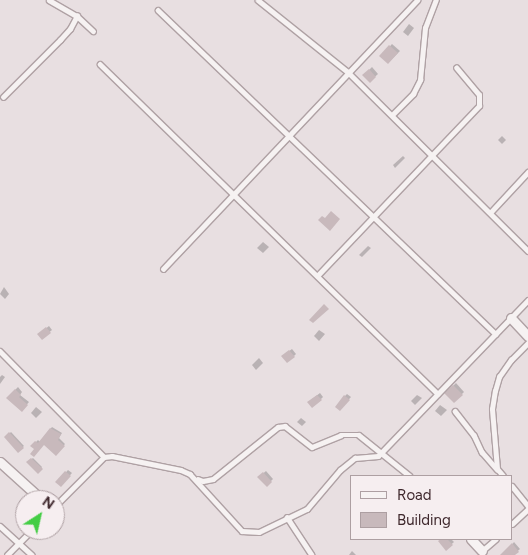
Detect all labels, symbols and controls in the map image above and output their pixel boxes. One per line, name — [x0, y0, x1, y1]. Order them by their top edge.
legend — [350, 475, 513, 540]
text: Road — [397, 486, 432, 504]
north arrow — [15, 490, 65, 540]
text: N — [39, 493, 58, 513]
text: Building — [397, 511, 451, 529]

